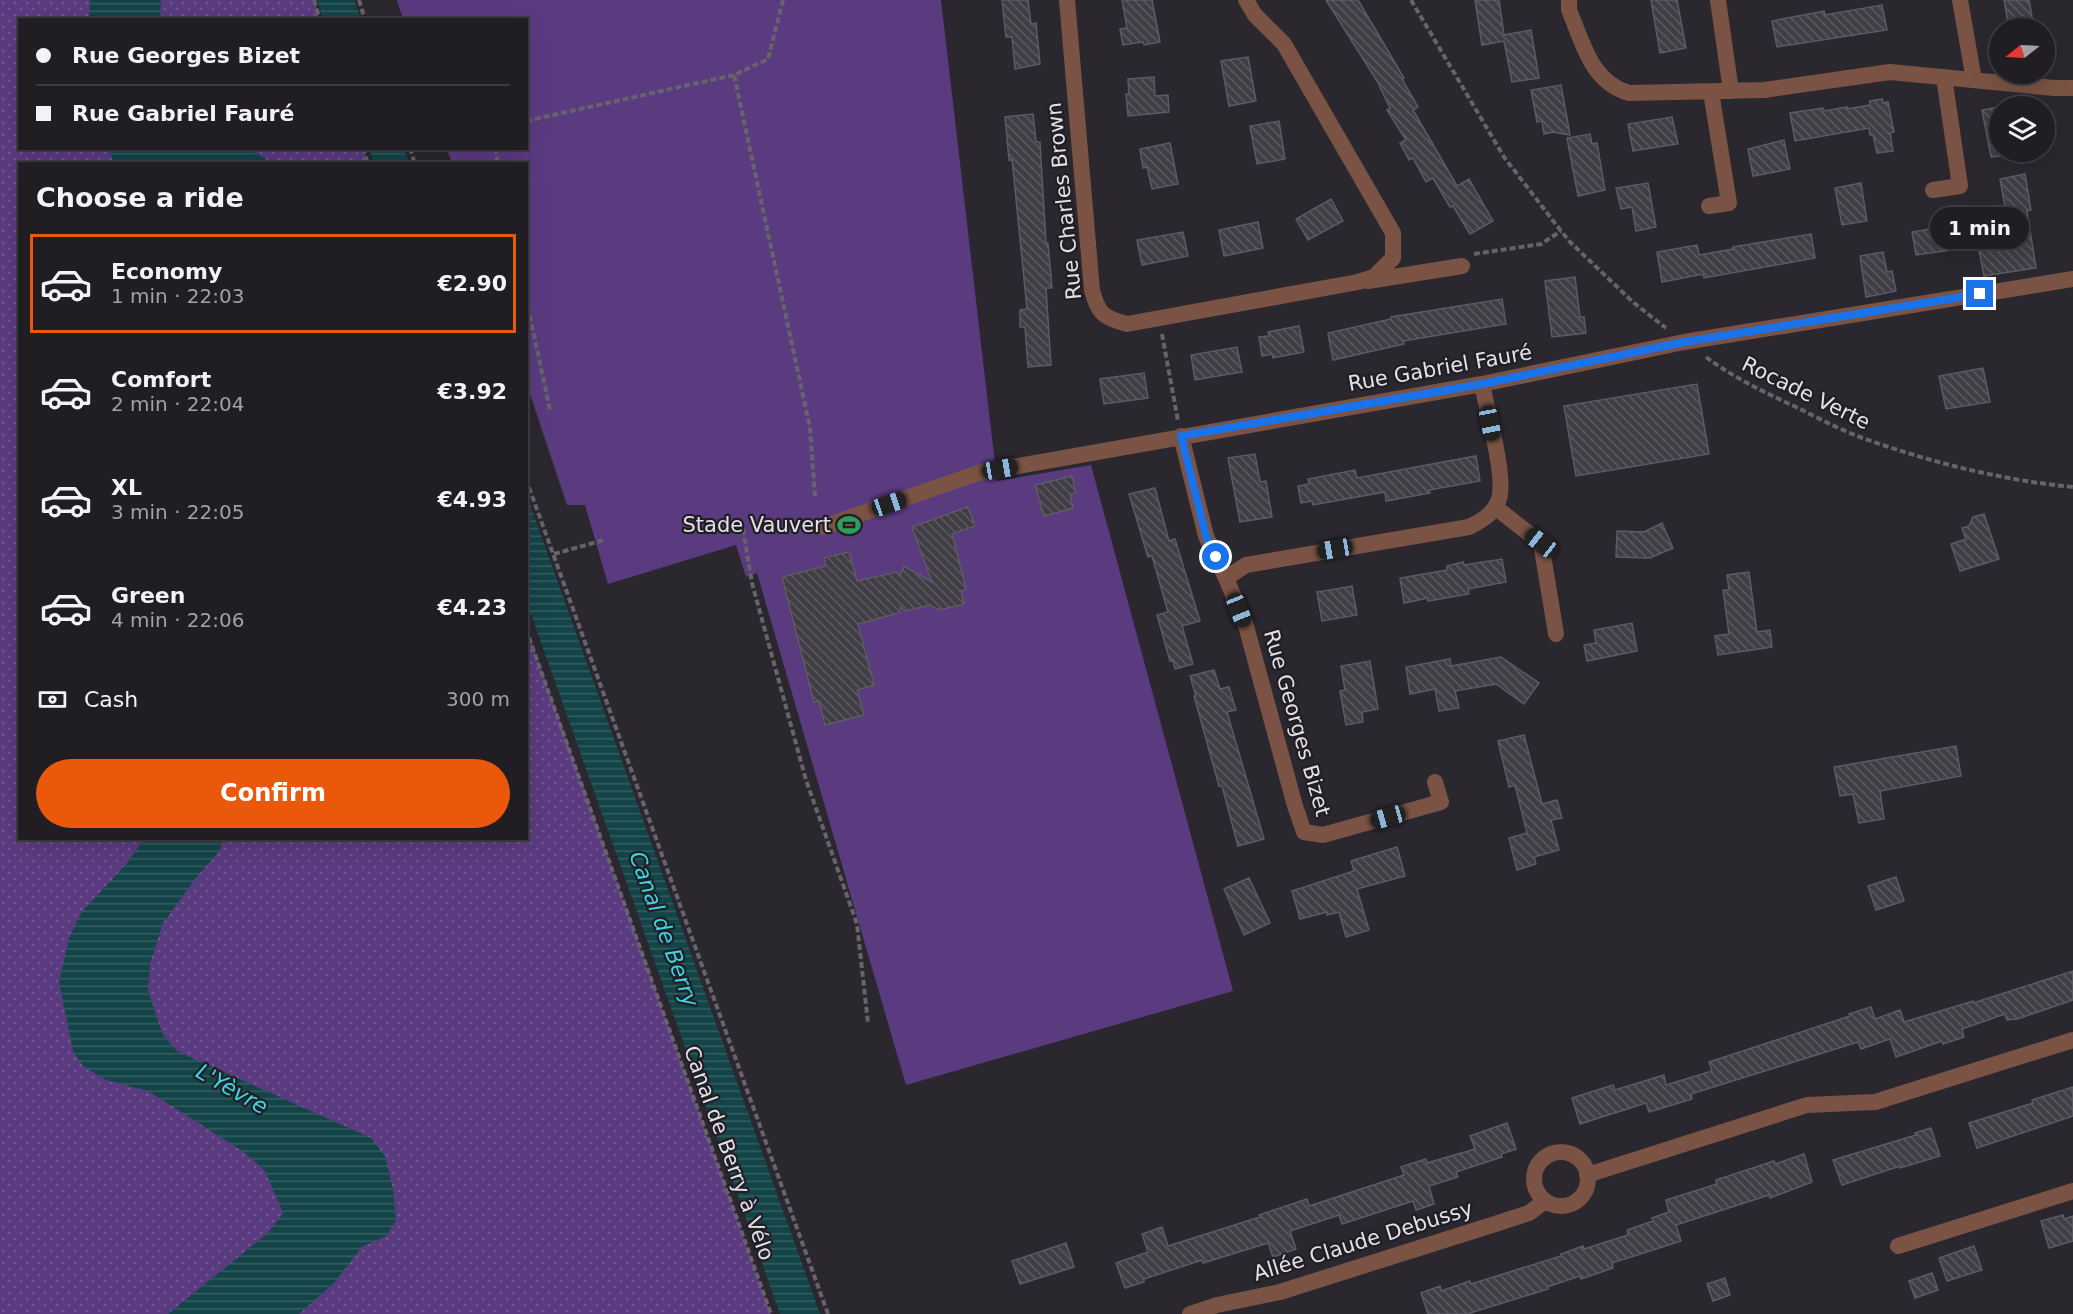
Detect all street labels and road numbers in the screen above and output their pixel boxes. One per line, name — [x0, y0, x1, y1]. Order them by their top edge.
street label: Rue Charles Brown — [1042, 101, 1086, 301]
street label: Rue Gabriel Fauré — [1346, 340, 1534, 396]
street label: Rocade Verte — [1738, 352, 1874, 434]
street label: Rue Georges Bizet — [1259, 627, 1335, 819]
street label: Canal de Berry à Vélo — [679, 1043, 779, 1263]
street label: Allée Claude Debussy — [1250, 1196, 1476, 1286]

